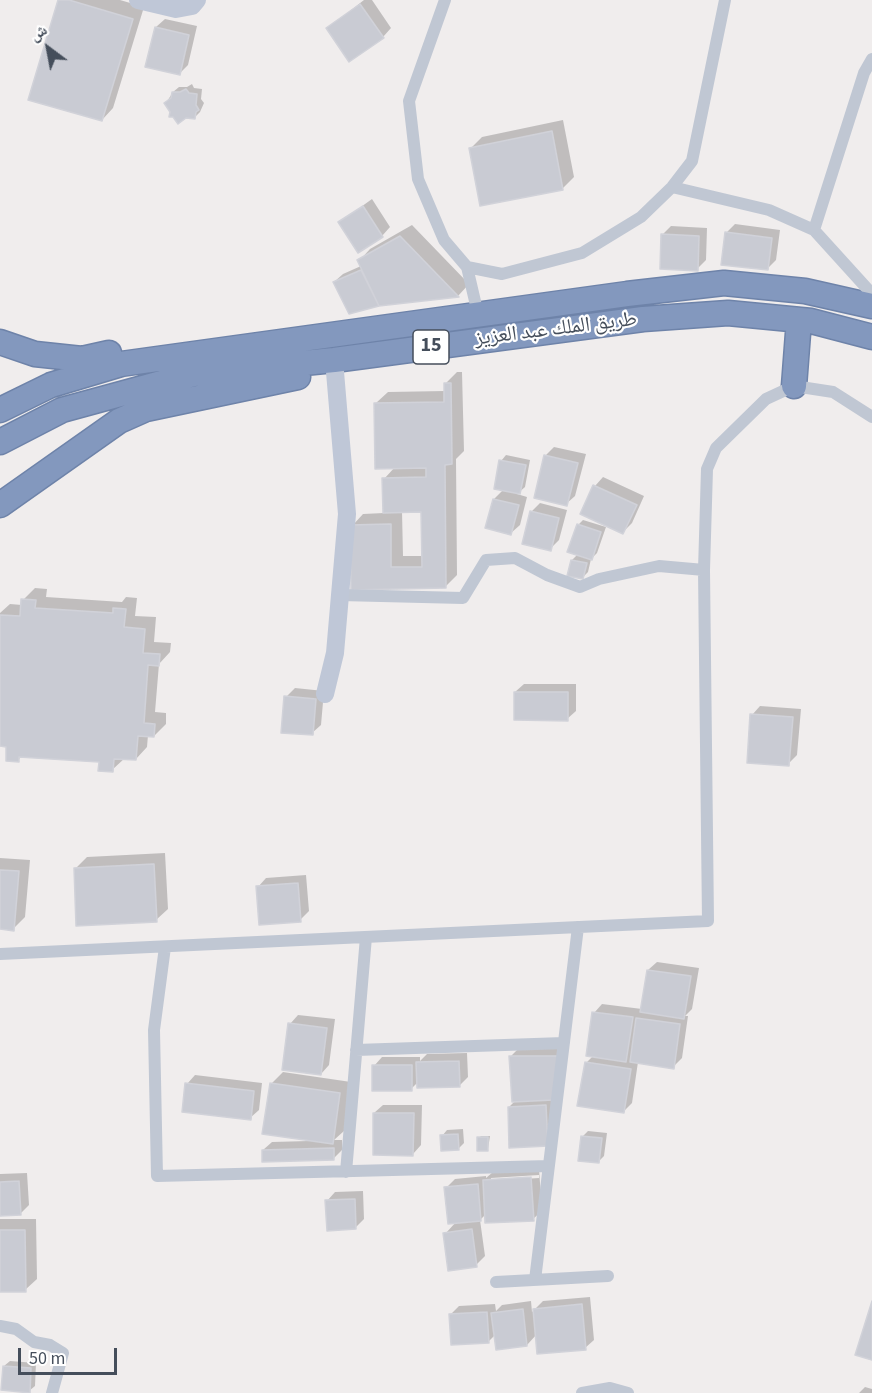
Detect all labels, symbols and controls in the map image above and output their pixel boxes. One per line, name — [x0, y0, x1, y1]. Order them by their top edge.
north arrow — [18, 18, 78, 78]
text: ش — [25, 19, 51, 47]
street label: طريق الملك عبد العزيز — [473, 308, 639, 352]
road number: 15 — [413, 330, 449, 364]
scale bar — [21, 1336, 120, 1374]
text: 50 m — [29, 1346, 65, 1371]

